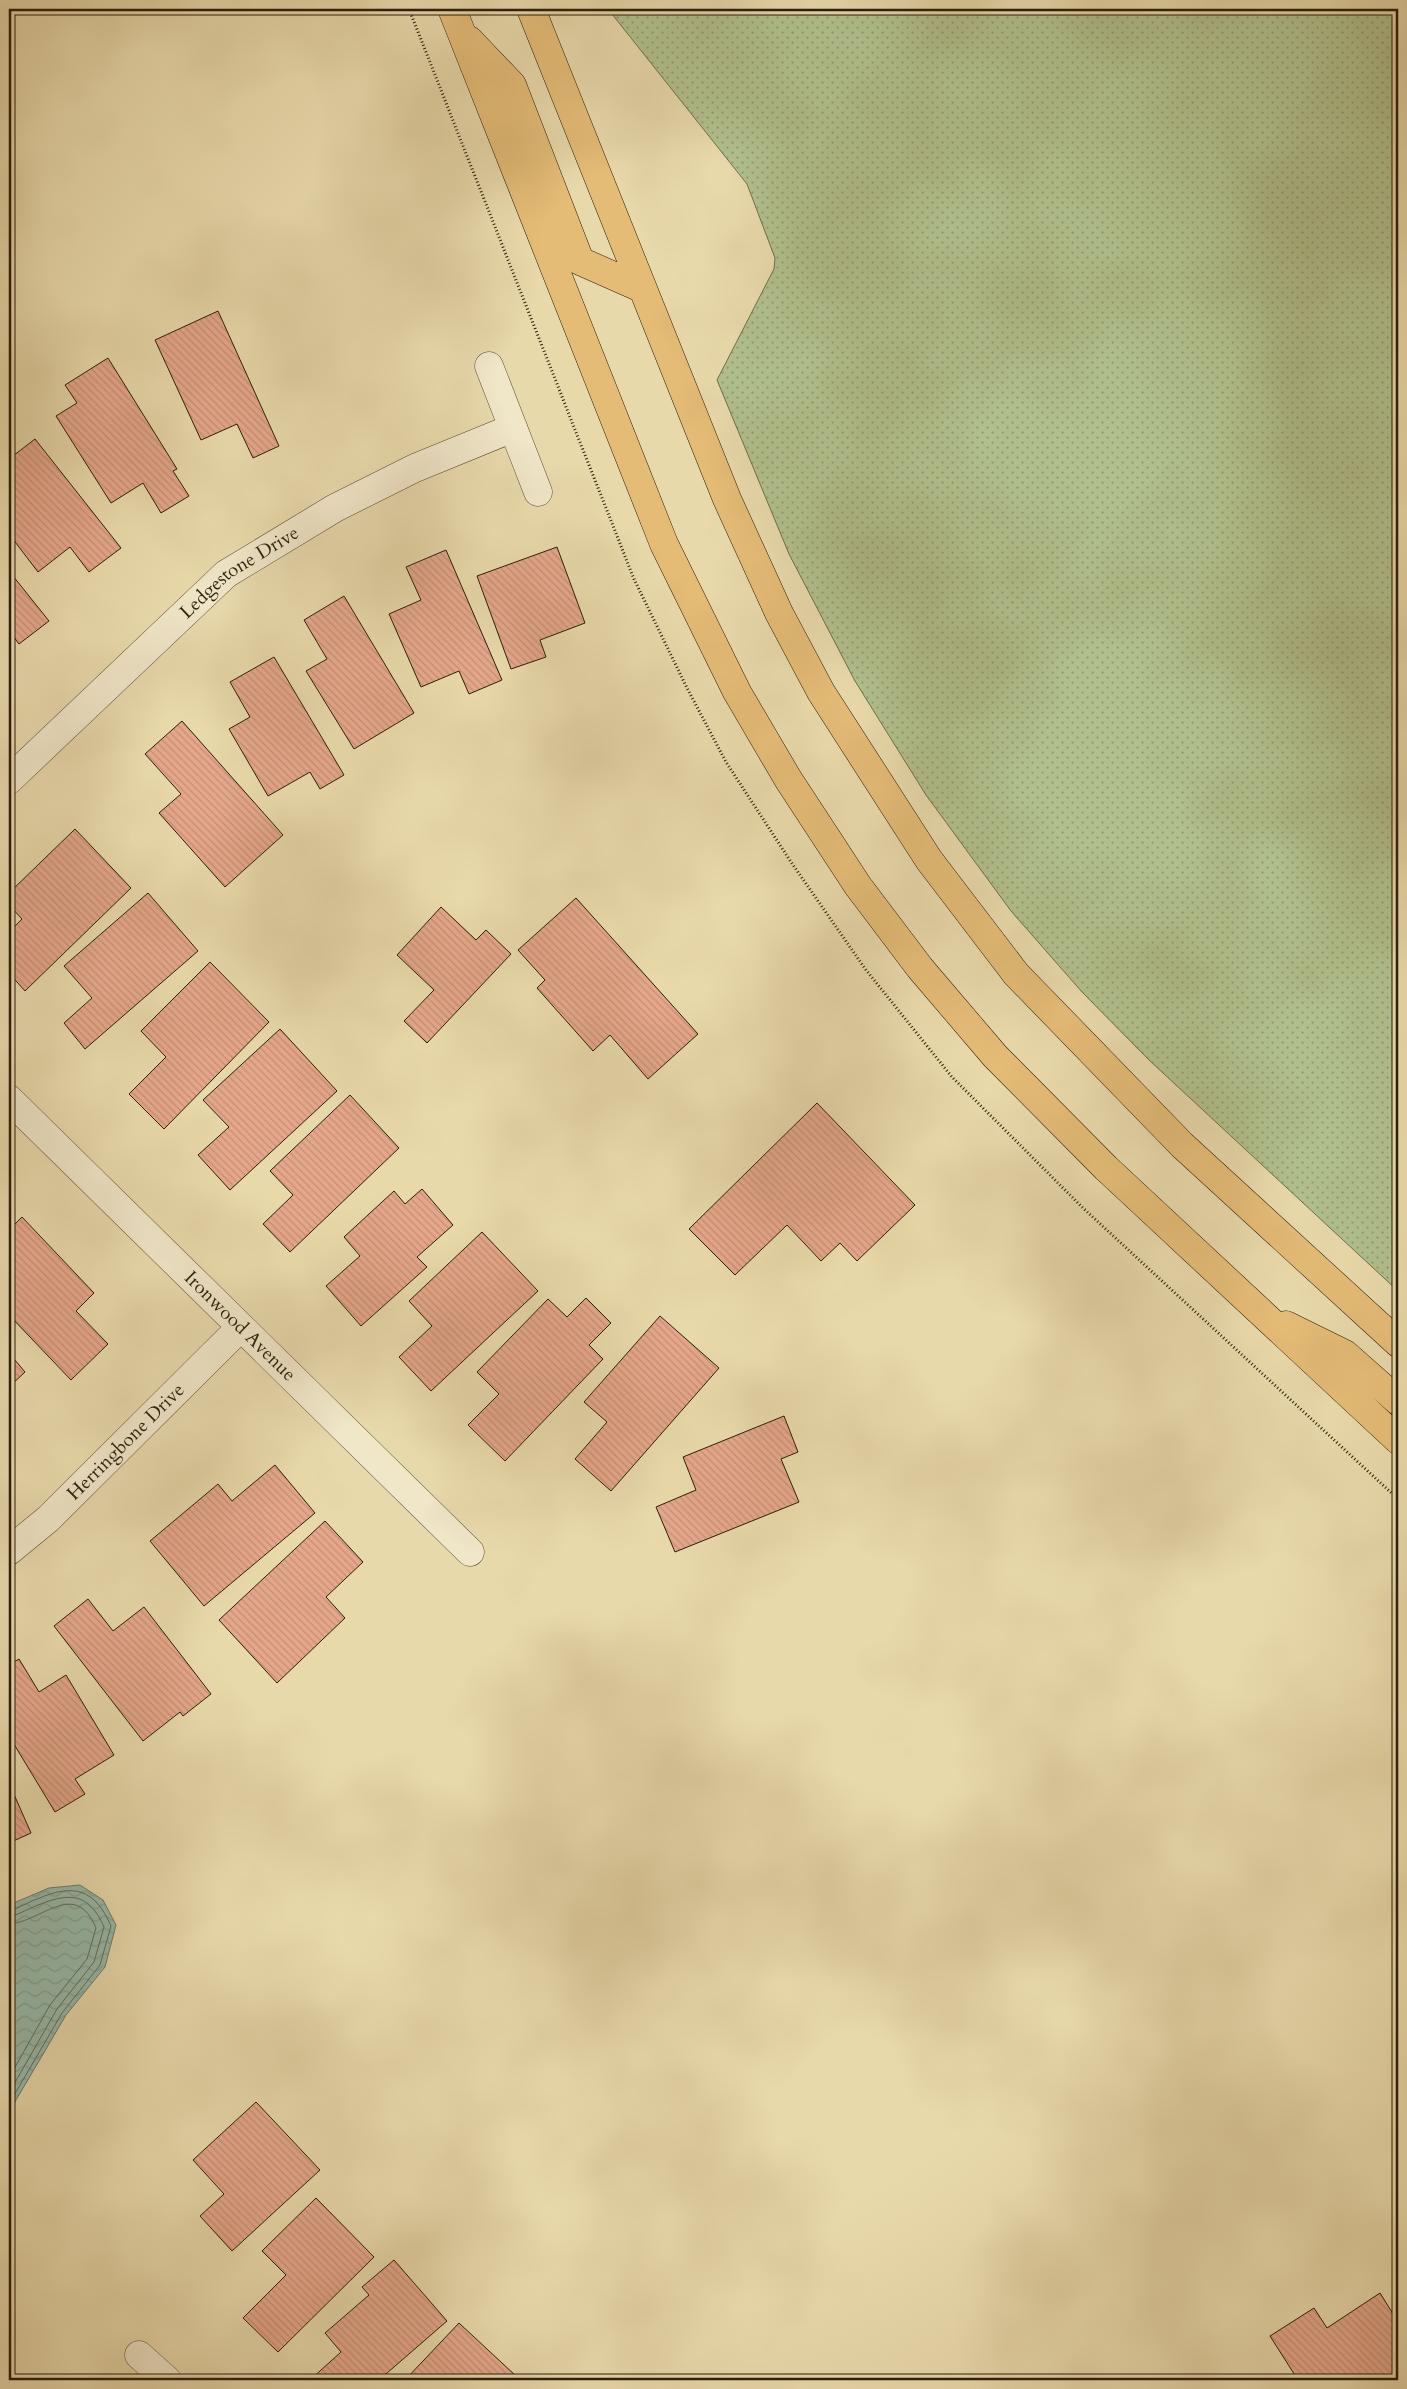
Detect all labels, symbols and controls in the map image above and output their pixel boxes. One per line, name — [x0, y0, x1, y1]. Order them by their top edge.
street label: Ledgestone Drive — [174, 520, 304, 624]
street label: Ironwood Avenue — [178, 1265, 302, 1387]
street label: Herringbone Drive — [61, 1377, 190, 1506]

